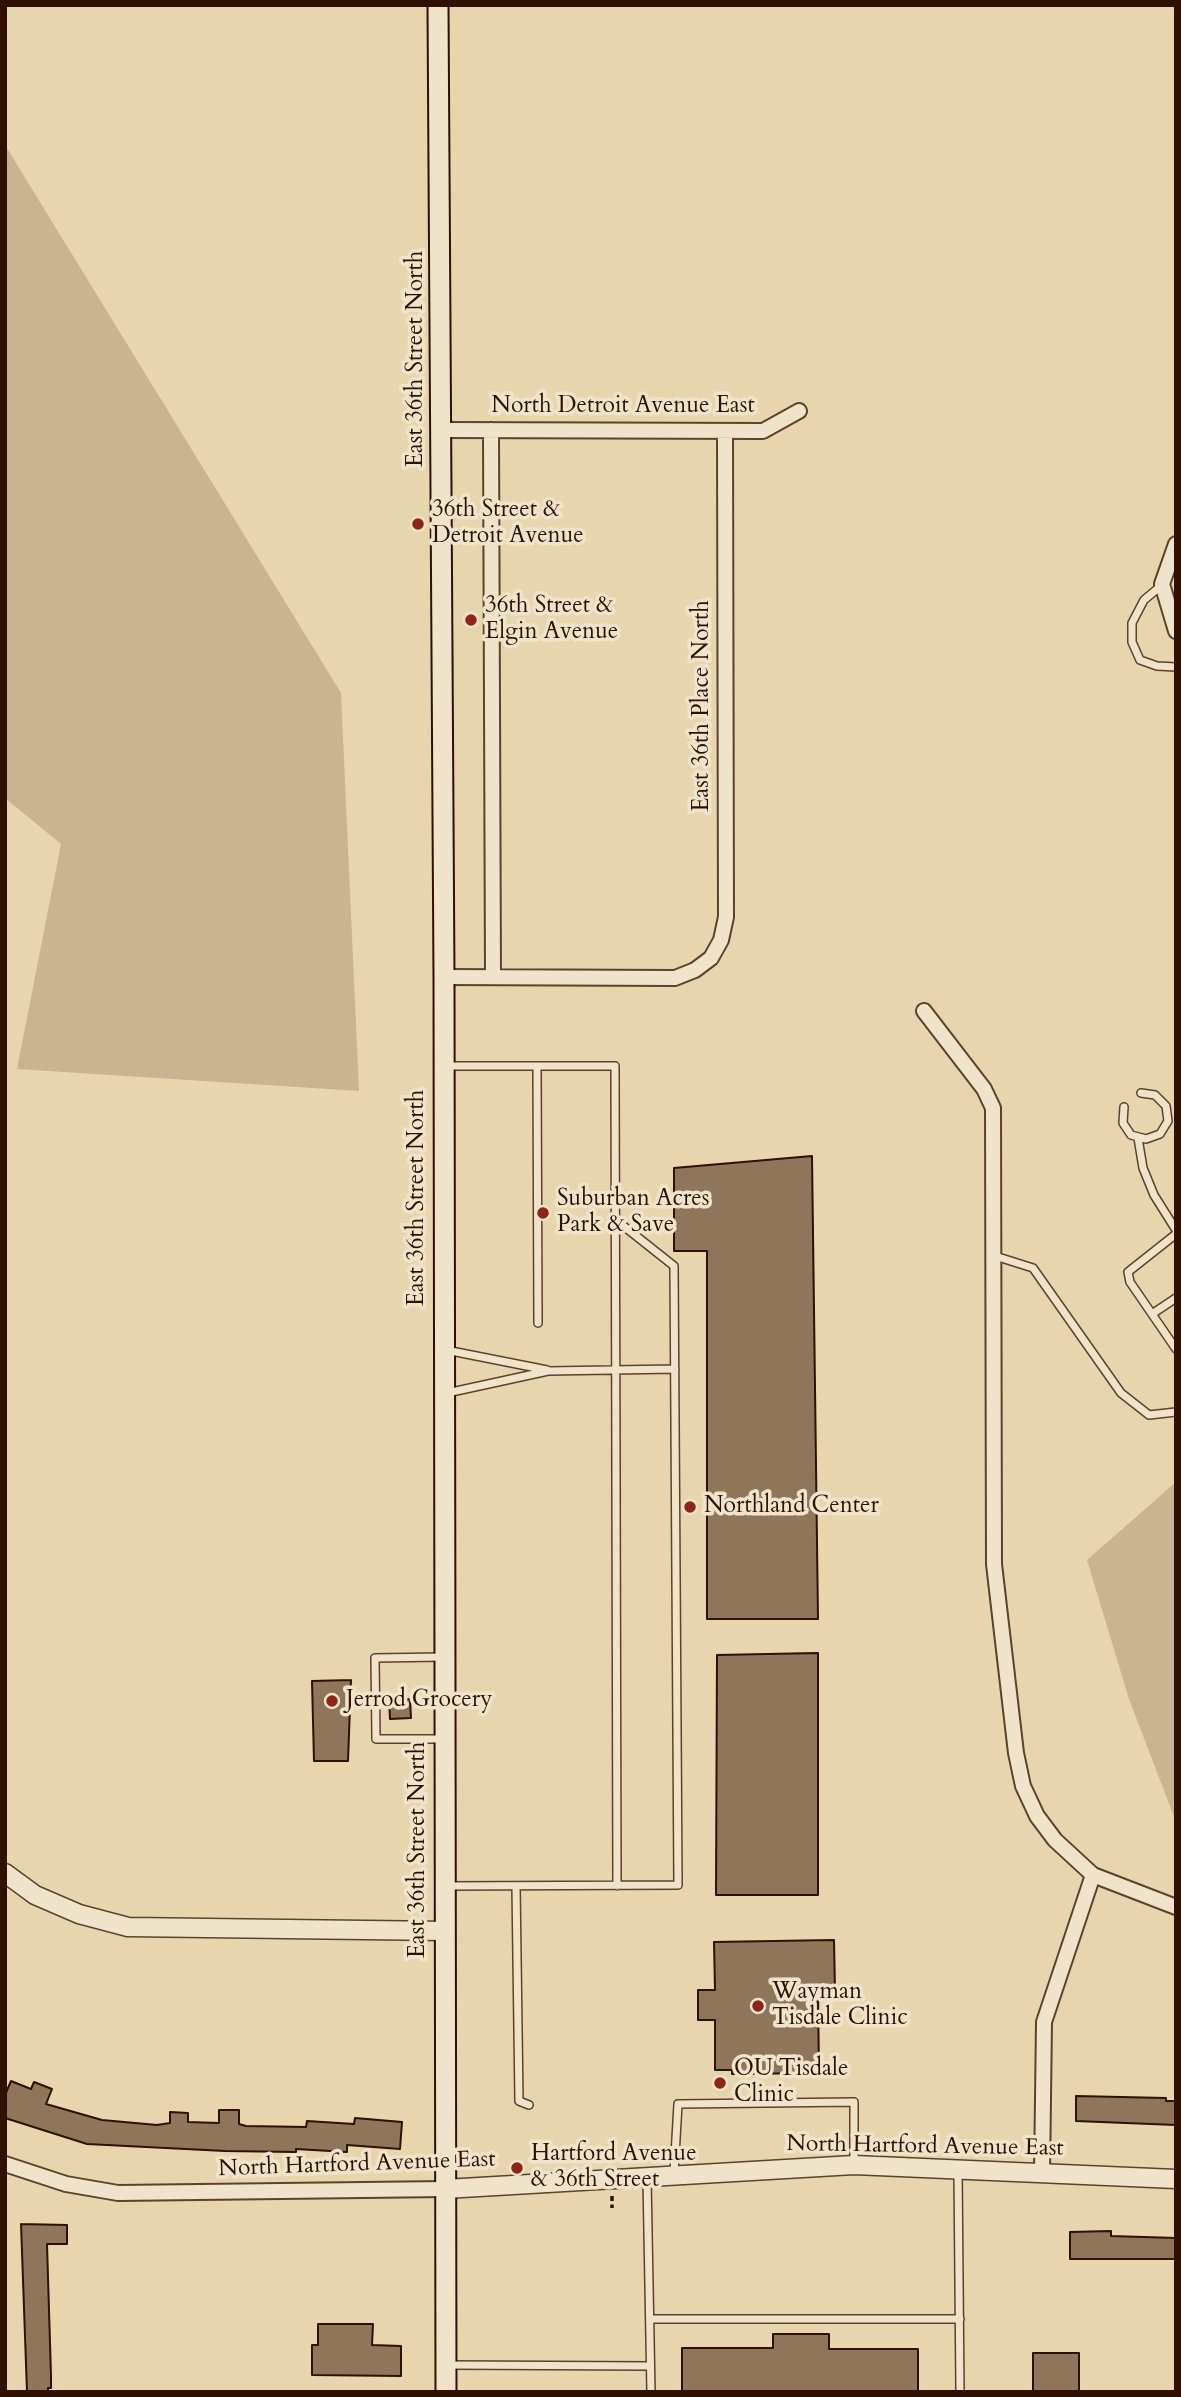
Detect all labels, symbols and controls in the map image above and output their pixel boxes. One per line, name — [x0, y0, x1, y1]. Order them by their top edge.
street label: East 36th Street North — [403, 251, 431, 467]
street label: North Detroit Avenue East — [491, 393, 755, 421]
place label: 36th Street & Detroit Avenue — [432, 497, 584, 551]
marker: 36th Street & Detroit Avenue — [410, 516, 426, 532]
place label: 36th Street & Elgin Avenue — [485, 593, 618, 647]
street label: East 36th Place North — [689, 600, 717, 812]
marker: 36th Street & Elgin Avenue — [463, 612, 479, 628]
street label: East 36th Street North — [404, 1090, 432, 1306]
place label: Suburban Acres Park & Save — [557, 1186, 709, 1240]
marker: Suburban Acres Park & Save — [535, 1205, 551, 1221]
place label: Northland Center — [704, 1493, 879, 1521]
marker: Northland Center — [682, 1499, 698, 1515]
place label: Jerrod Grocery — [346, 1687, 492, 1715]
marker: Jerrod Grocery — [324, 1693, 340, 1709]
street label: East 36th Street North — [405, 1742, 433, 1958]
place label: Wayman Tisdale Clinic — [772, 1979, 908, 2033]
marker: Wayman Tisdale Clinic — [750, 1998, 766, 2014]
place label: OU Tisdale Clinic — [734, 2056, 848, 2110]
marker: OU Tisdale Clinic — [712, 2075, 728, 2091]
street label: North Hartford Avenue East — [786, 2131, 1064, 2163]
place label: Hartford Avenue & 36th Street — [531, 2141, 697, 2195]
street label: North Hartford Avenue East — [218, 2146, 496, 2184]
marker: Hartford Avenue & 36th Street — [509, 2160, 525, 2176]

